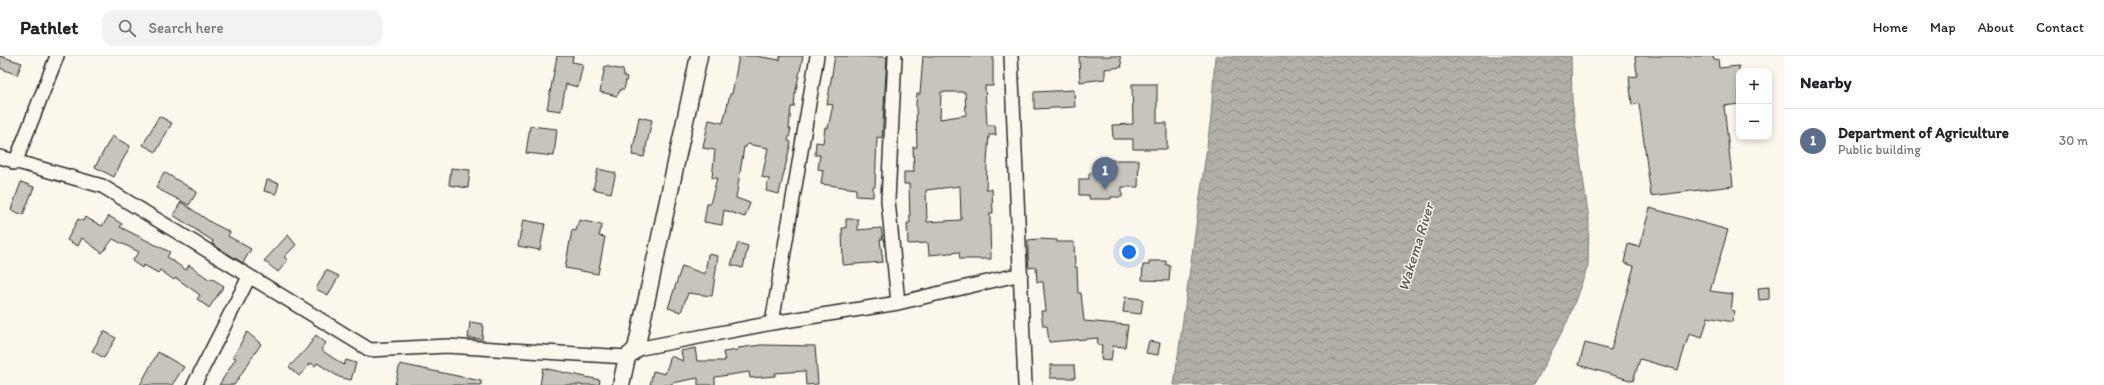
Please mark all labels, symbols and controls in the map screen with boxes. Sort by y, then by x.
search box [102,10,382,46]
text: Pathlet [20,16,78,39]
icon: search [116,17,138,39]
text: Search here [148,19,224,37]
text: Home [1873,19,1908,36]
text: Map [1930,19,1956,36]
text: About [1978,19,2014,36]
text: Contact [2036,19,2084,36]
map controls [1736,68,1772,140]
button: + [1736,68,1772,104]
text: Nearby [1800,72,1852,92]
button: − [1736,104,1772,140]
text: Department of Agriculture [1838,124,2009,142]
text: 1 [1810,133,1816,148]
text: 30 m [2059,133,2088,148]
text: Public building [1838,142,1921,157]
pin: 1 [1092,157,1118,190]
water label: Wakema River [1394,199,1439,293]
your location [1119,242,1139,262]

